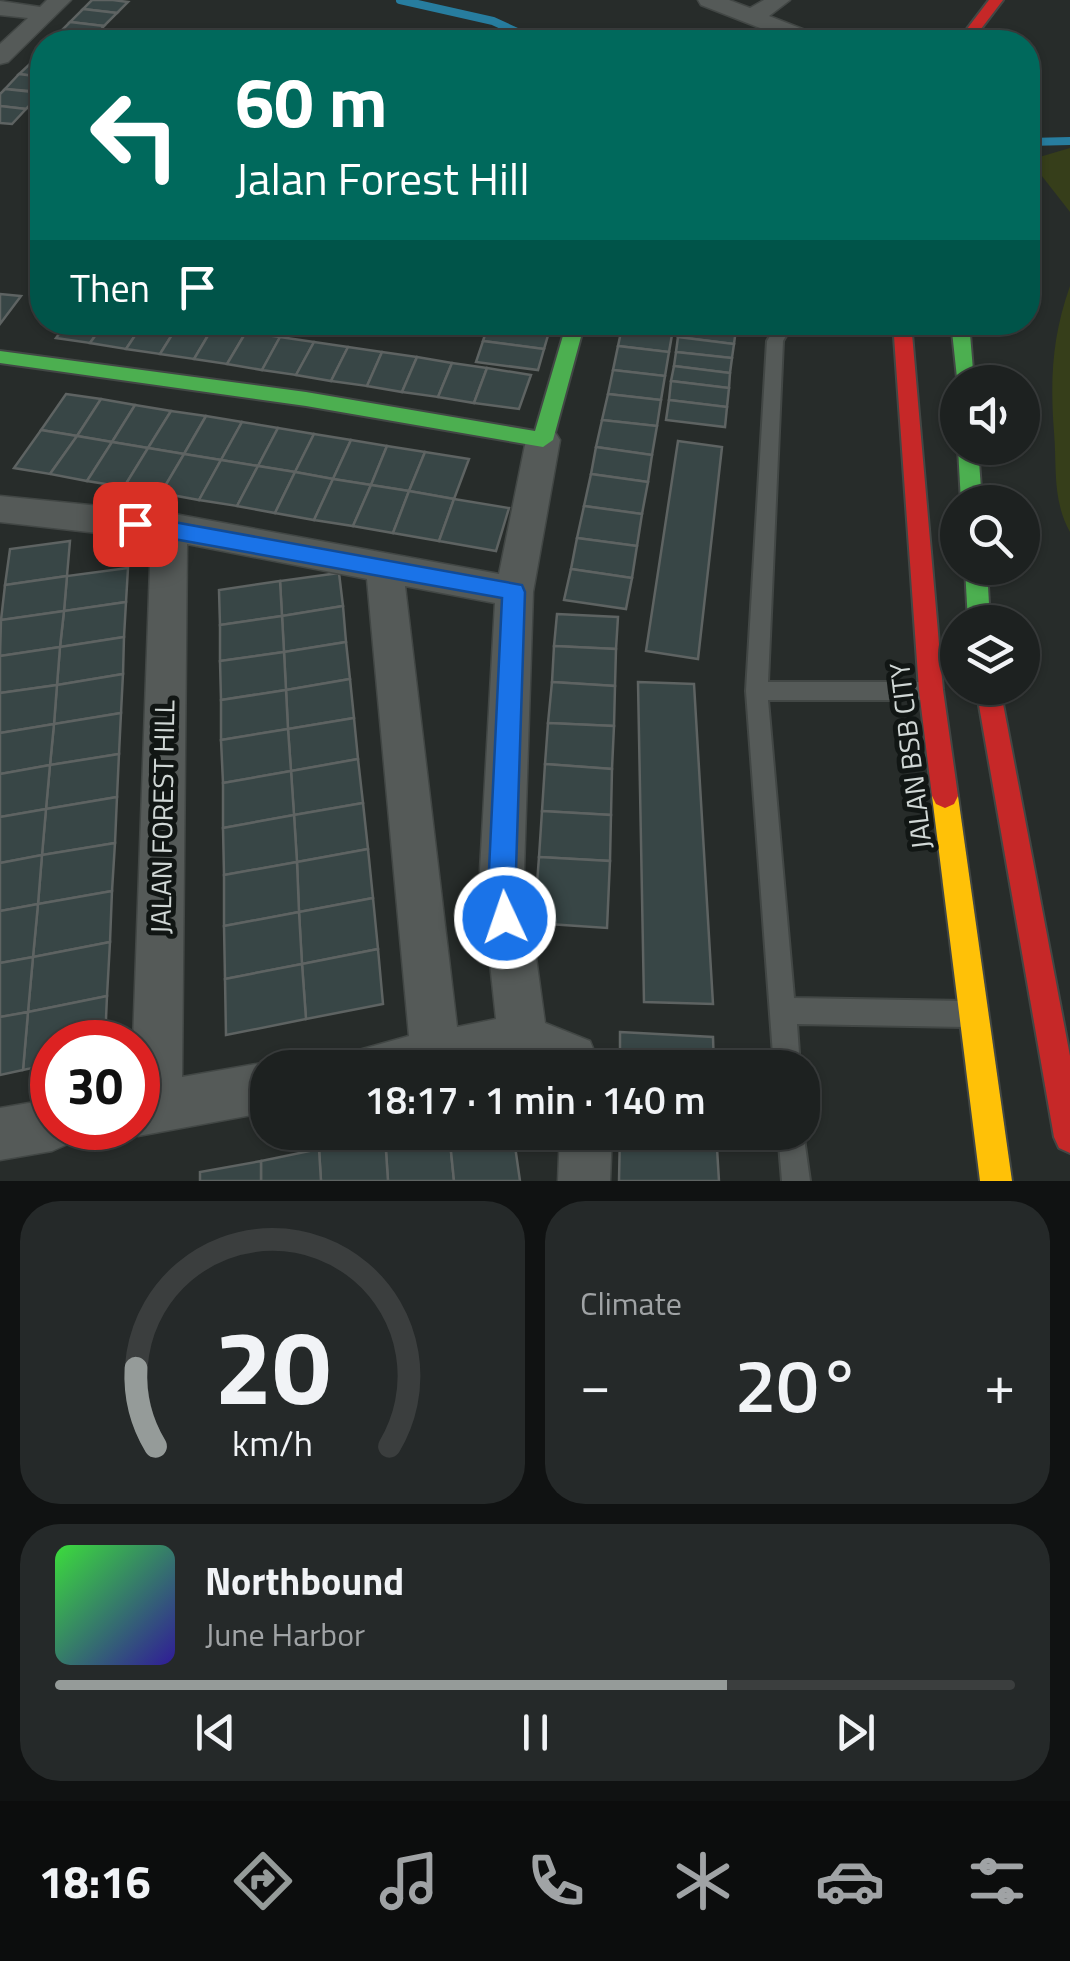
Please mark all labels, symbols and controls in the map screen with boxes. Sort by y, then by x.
text: 60 m [235,48,388,154]
icon: left [70,70,200,200]
text: Jalan Forest Hill [235,144,530,212]
text: Then [70,259,150,317]
icon: arrive [170,260,225,315]
map controls [940,365,1040,705]
button: sound [940,365,1040,465]
pin [93,482,178,567]
button: search [940,485,1040,585]
icon: arrive [108,497,163,552]
button: layers [940,605,1040,705]
street label: JALAN BSB CITY [877,660,943,852]
street label: JALAN FOREST HILL [138,699,186,934]
position arrow [453,866,557,970]
speed limit sign: 30 [30,1020,160,1150]
text: 18:17 · 1 min · 140 m [364,1071,706,1129]
text: Climate [580,1279,682,1327]
text: 20 [214,1286,331,1444]
text: 20° [734,1327,861,1441]
text: − [580,1342,611,1425]
text: + [984,1342,1015,1425]
text: km/h [232,1415,313,1470]
text: Northbound [205,1552,404,1610]
text: June Harbor [205,1610,365,1658]
icon: previous [188,1705,243,1760]
icon: pause [508,1705,563,1760]
icon: next [828,1705,883,1760]
icon: directions [228,1846,298,1916]
icon: music [374,1846,444,1916]
icon: phone [521,1846,591,1916]
icon: climate [668,1846,738,1916]
icon: car [815,1846,885,1916]
icon: filters [962,1846,1032,1916]
text: 18:16 [38,1847,151,1915]

